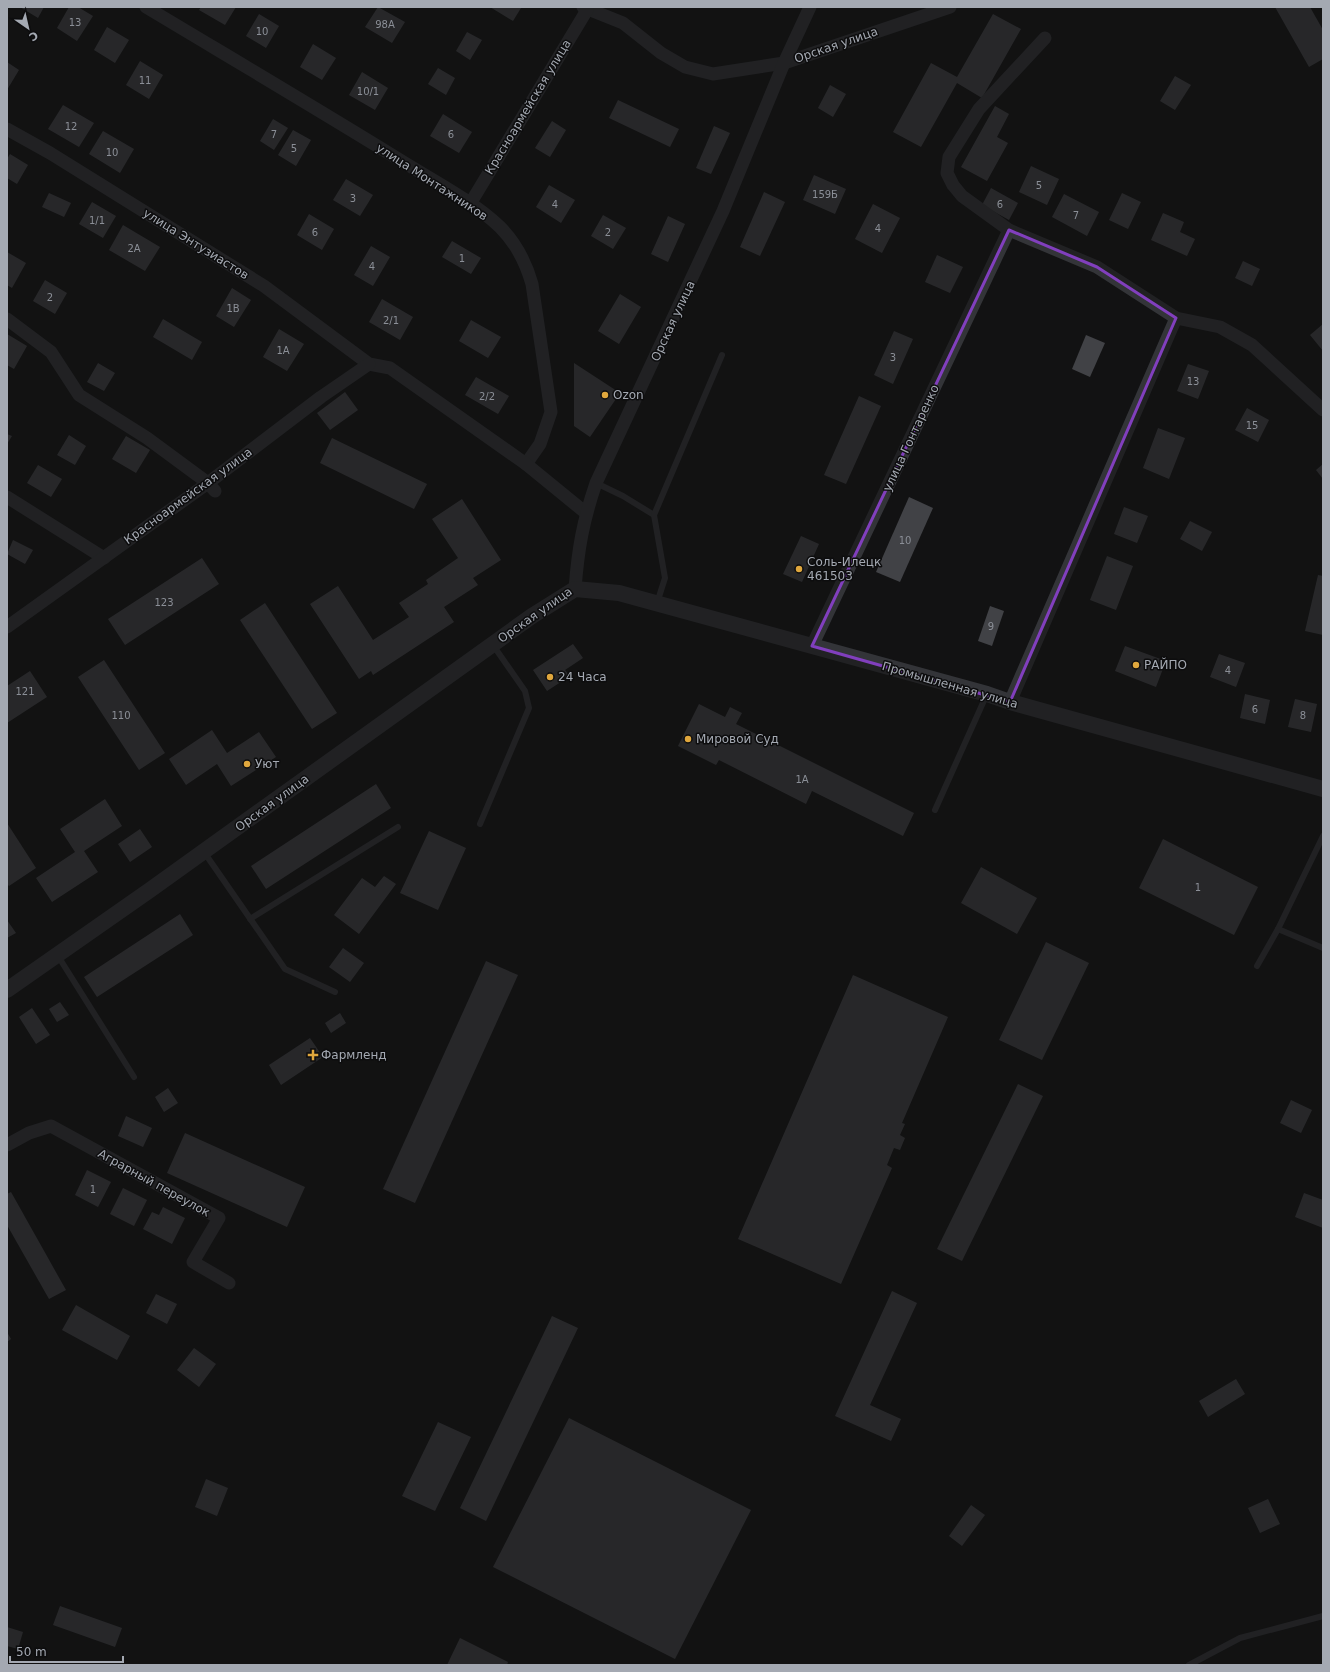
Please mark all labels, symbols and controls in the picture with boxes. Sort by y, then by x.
north arrow [8,8,48,48]
house number: 13 [69,17,81,28]
house number: 98А [375,19,395,30]
street label: Орская улица [792,24,880,66]
house number: 10 [256,26,268,37]
text: С [26,28,40,44]
street label: Красноармейская улица [482,37,574,177]
house number: 11 [139,75,151,86]
house number: 10/1 [357,86,379,97]
house number: 12 [65,121,77,132]
house number: 7 [271,129,277,140]
house number: 6 [448,129,454,140]
street label: улица Монтажников [374,141,490,223]
house number: 5 [291,143,297,154]
house number: 10 [106,147,118,158]
house number: 5 [1036,180,1042,191]
house number: 159Б [812,189,838,200]
house number: 3 [350,193,356,204]
house number: 4 [552,199,558,210]
house number: 6 [997,199,1003,210]
street label: улица Энтузиастов [141,206,251,282]
house number: 7 [1073,210,1079,221]
house number: 1/1 [89,215,105,226]
house number: 4 [875,223,881,234]
house number: 6 [312,227,318,238]
house number: 2 [605,227,611,238]
house number: 2А [127,243,141,254]
house number: 1 [459,253,465,264]
house number: 4 [369,261,375,272]
street label: Орская улица [648,278,698,364]
house number: 2 [47,292,53,303]
house number: 1В [226,303,240,314]
house number: 2/1 [383,315,399,326]
house number: 1А [276,345,290,356]
house number: 3 [890,352,896,363]
house number: 13 [1187,376,1199,387]
street label: улица Гонтаренко [880,382,942,494]
place label: Ozon [613,388,644,402]
marker: Ozon [600,390,610,400]
house number: 2/2 [479,391,495,402]
house number: 15 [1246,420,1258,431]
street label: Красноармейская улица [121,445,255,547]
house number: 10 [899,535,911,546]
place label: Соль-Илецк 461503 [807,555,881,583]
marker: Соль-Илецк 461503 [794,564,804,574]
street label: Орская улица [495,584,575,646]
house number: 123 [154,597,174,608]
house number: 9 [988,621,994,632]
place label: РАЙПО [1144,657,1187,672]
street label: Промышленная улица [880,659,1020,711]
marker: РАЙПО [1131,660,1141,670]
house number: 4 [1225,665,1231,676]
place label: 24 Часа [558,670,607,684]
marker: 24 Часа [545,672,555,682]
house number: 121 [15,686,35,697]
house number: 6 [1252,704,1258,715]
house number: 110 [111,710,131,721]
house number: 8 [1300,710,1306,721]
place label: Мировой Суд [696,732,779,746]
marker: Мировой Суд [683,734,693,744]
place label: Уют [255,757,279,771]
marker: Уют [242,759,252,769]
street label: Орская улица [233,772,311,834]
house number: 1А [795,774,809,785]
house number: 1 [1195,882,1201,893]
place label: Фармленд [321,1048,387,1062]
marker: Фармленд [308,1050,318,1060]
street label: Аграрный переулок [96,1146,212,1220]
house number: 1 [90,1184,96,1195]
scale bar [10,1638,123,1664]
text: 50 m [16,1645,47,1659]

